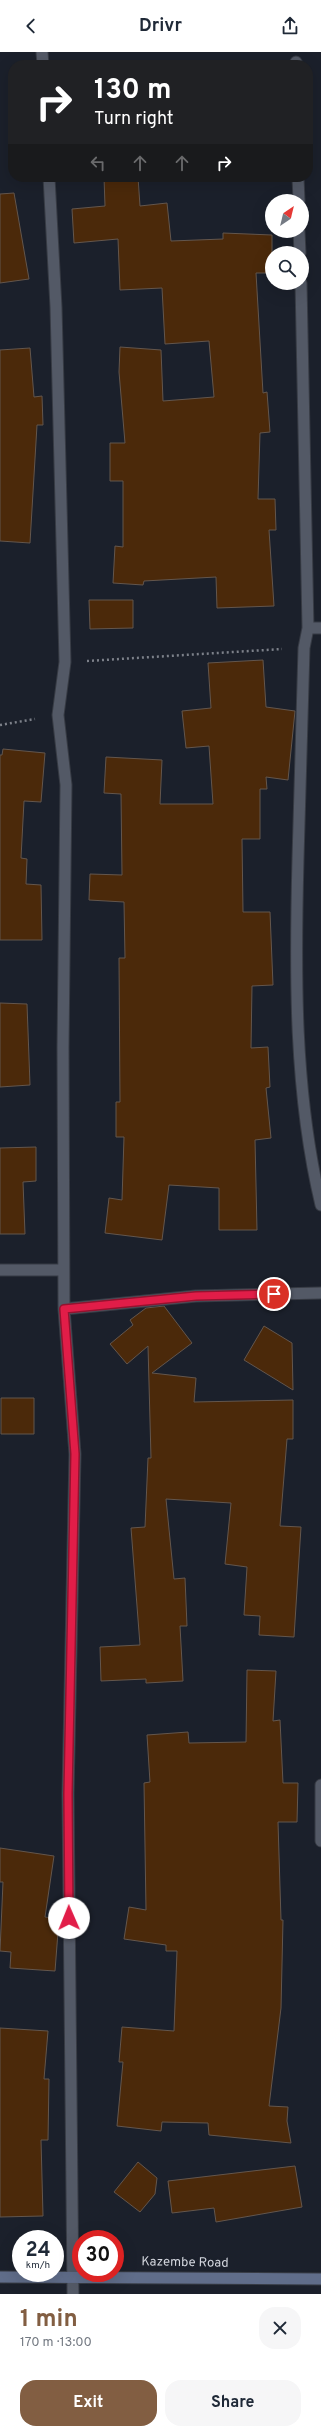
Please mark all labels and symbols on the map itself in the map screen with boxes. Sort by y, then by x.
north arrow [265,194,309,238]
pin [257,1277,291,1311]
position arrow [48,1897,90,1939]
speed limit sign: 30 [72,2230,124,2282]
street label: Kazembe Road [141,2254,229,2272]

